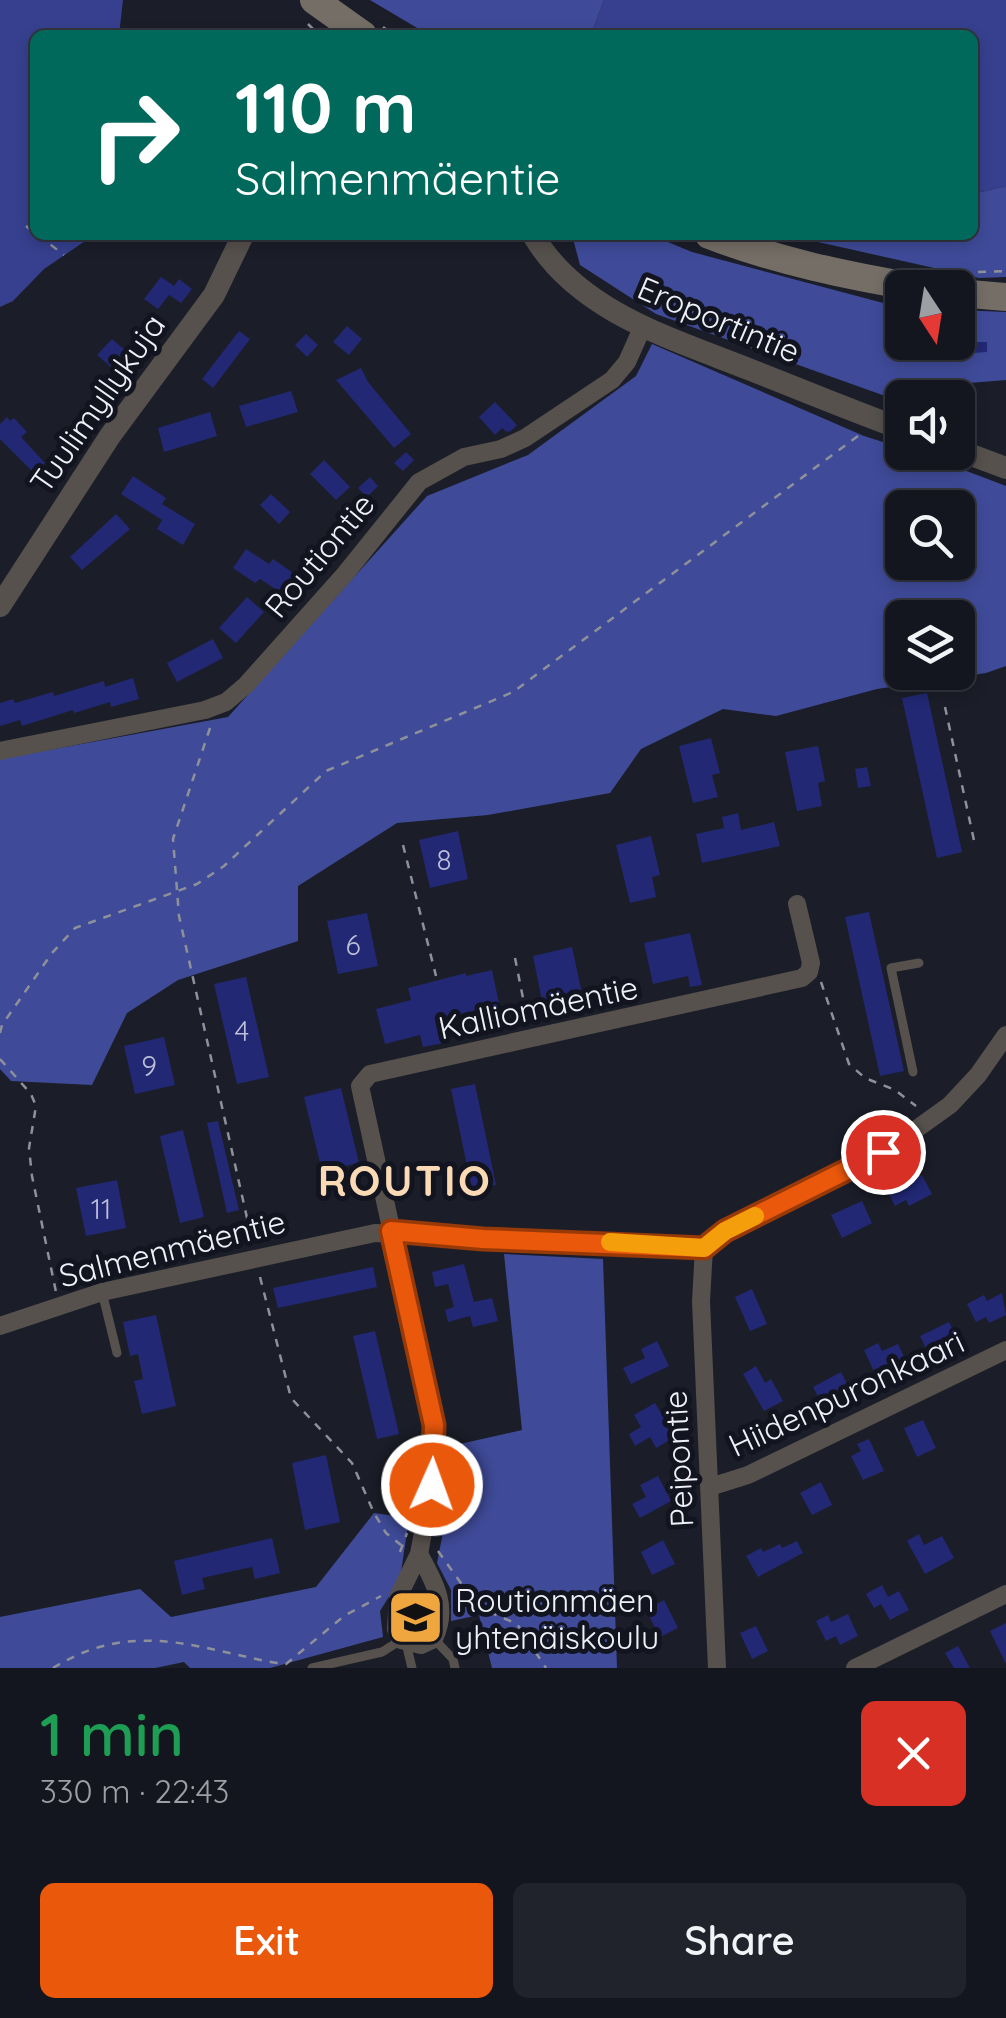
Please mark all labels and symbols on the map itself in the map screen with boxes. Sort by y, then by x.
street label: Eroportintie [632,267,806,371]
north arrow [885,270,975,360]
street label: Tuulimyllykuja [21,306,173,500]
street label: Routiontie [255,485,383,625]
house number: 8 [436,842,452,877]
house number: 6 [345,927,361,962]
street label: Kalliomäentie [435,966,641,1048]
house number: 4 [235,1013,249,1048]
house number: 9 [141,1048,157,1083]
pin [841,1110,926,1195]
district label: ROUTIO [318,1154,492,1207]
house number: 11 [91,1191,111,1226]
street label: Salmenmäentie [55,1201,289,1295]
street label: Hiidenpuronkaari [722,1321,970,1465]
street label: Peipontie [654,1390,702,1528]
position arrow [380,1433,484,1537]
place label: Routionmäen yhtenäiskoulu [455,1580,659,1657]
school or university icon: Routionmäen yhtenäiskoulu [386,1588,446,1648]

